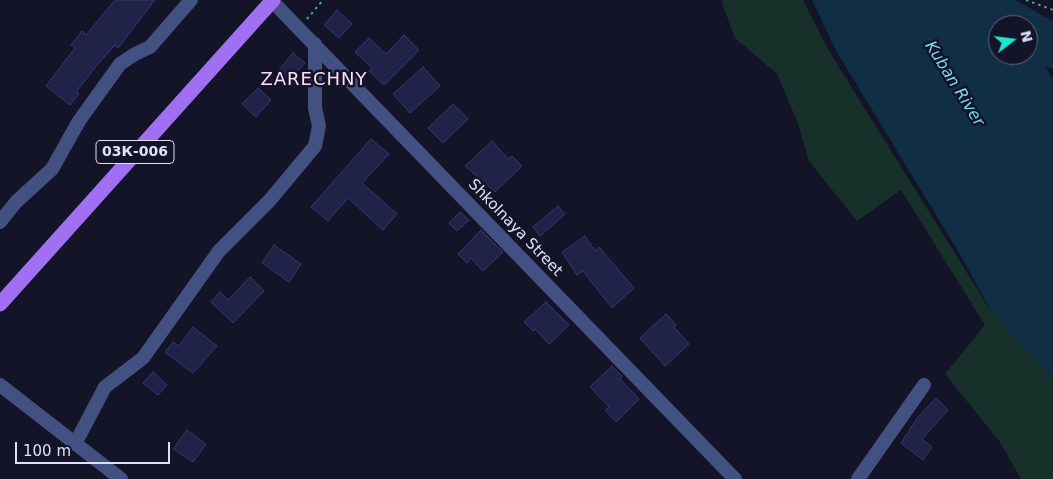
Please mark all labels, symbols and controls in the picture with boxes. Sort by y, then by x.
north arrow [988,15,1038,65]
text: N [1017,29,1036,44]
water label: Kuban River [920,38,988,130]
district label: ZARECHNY [259,69,369,91]
road number: 03К-006 [96,140,174,163]
street label: Shkolnaya Street [464,176,566,280]
scale bar [18,432,172,464]
text: 100 m [23,442,71,460]

